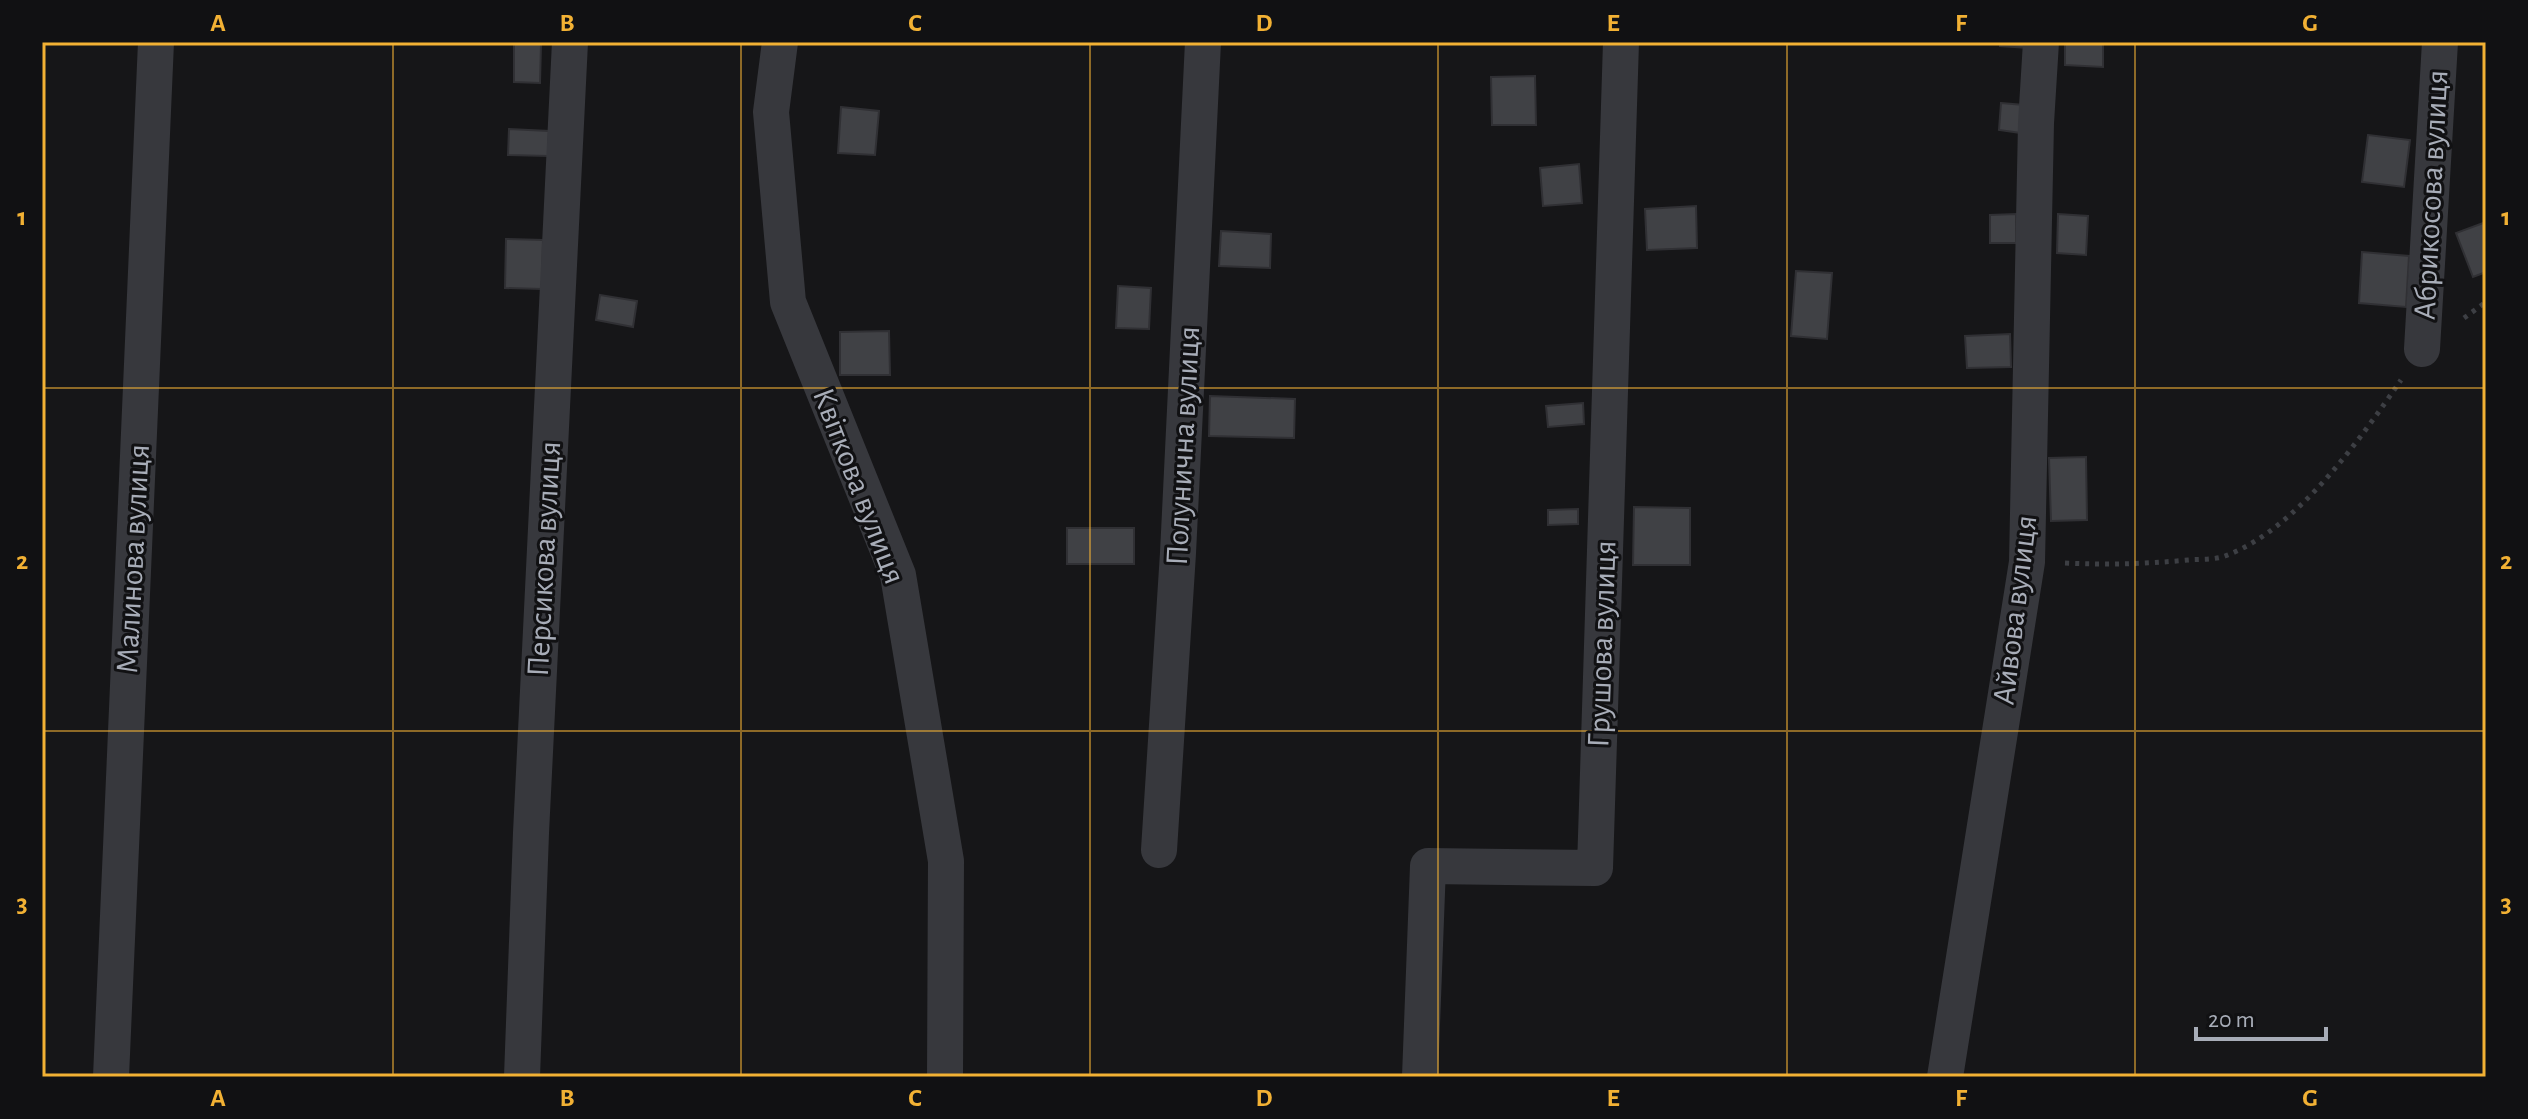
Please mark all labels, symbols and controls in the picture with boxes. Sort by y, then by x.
text: A [210,10,226,36]
text: B [559,10,575,36]
text: C [908,10,922,36]
text: D [1255,10,1273,36]
text: E [1606,10,1620,36]
text: F [1955,10,1968,36]
text: G [2302,10,2318,36]
street label: Абрикосова вулиця [2408,69,2454,321]
text: 1 [17,204,27,230]
text: 1 [2501,204,2511,230]
street label: Полунична вулиця [1161,325,1205,567]
street label: Квіткова вулиця [807,384,911,588]
street label: Персикова вулиця [522,440,566,678]
street label: Малинова вулиця [111,443,155,675]
street label: Айвова вулиця [1987,513,2043,707]
street label: Грушова вулиця [1582,540,1622,748]
text: 2 [16,548,28,574]
text: 2 [2500,548,2512,574]
text: 3 [16,891,28,917]
text: 3 [2500,891,2512,917]
scale bar [2196,991,2326,1041]
text: 20 m [2208,1008,2255,1032]
text: A [210,1085,226,1111]
text: B [559,1085,575,1111]
text: C [908,1085,922,1111]
text: D [1255,1085,1273,1111]
text: E [1606,1085,1620,1111]
text: F [1955,1085,1968,1111]
text: G [2302,1085,2318,1111]

